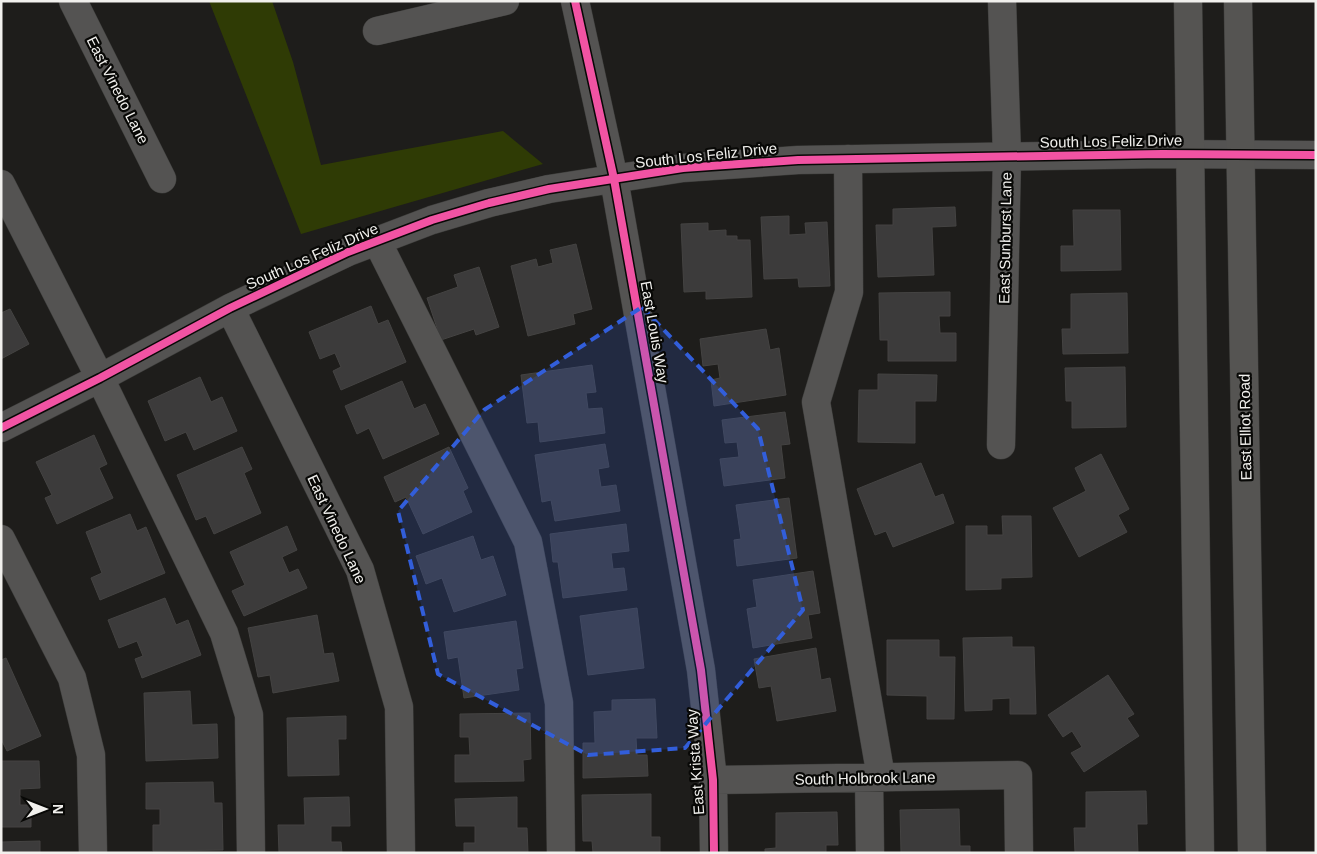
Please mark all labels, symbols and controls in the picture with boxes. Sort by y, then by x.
street label: East Vinedo Lane [84,34,152,146]
street label: South Los Feliz Drive [1040,131,1182,151]
street label: South Los Feliz Drive [634,139,778,171]
street label: East Sunburst Lane [995,172,1015,304]
street label: South Los Feliz Drive [243,219,381,293]
street label: East Louis Way [638,279,672,385]
street label: East Elliot Road [1236,373,1254,481]
street label: East Vinedo Lane [304,472,370,586]
street label: East Krista Way [683,708,707,816]
street label: South Holbrook Lane [794,768,936,788]
north arrow [20,784,70,834]
text: N [50,804,66,814]

